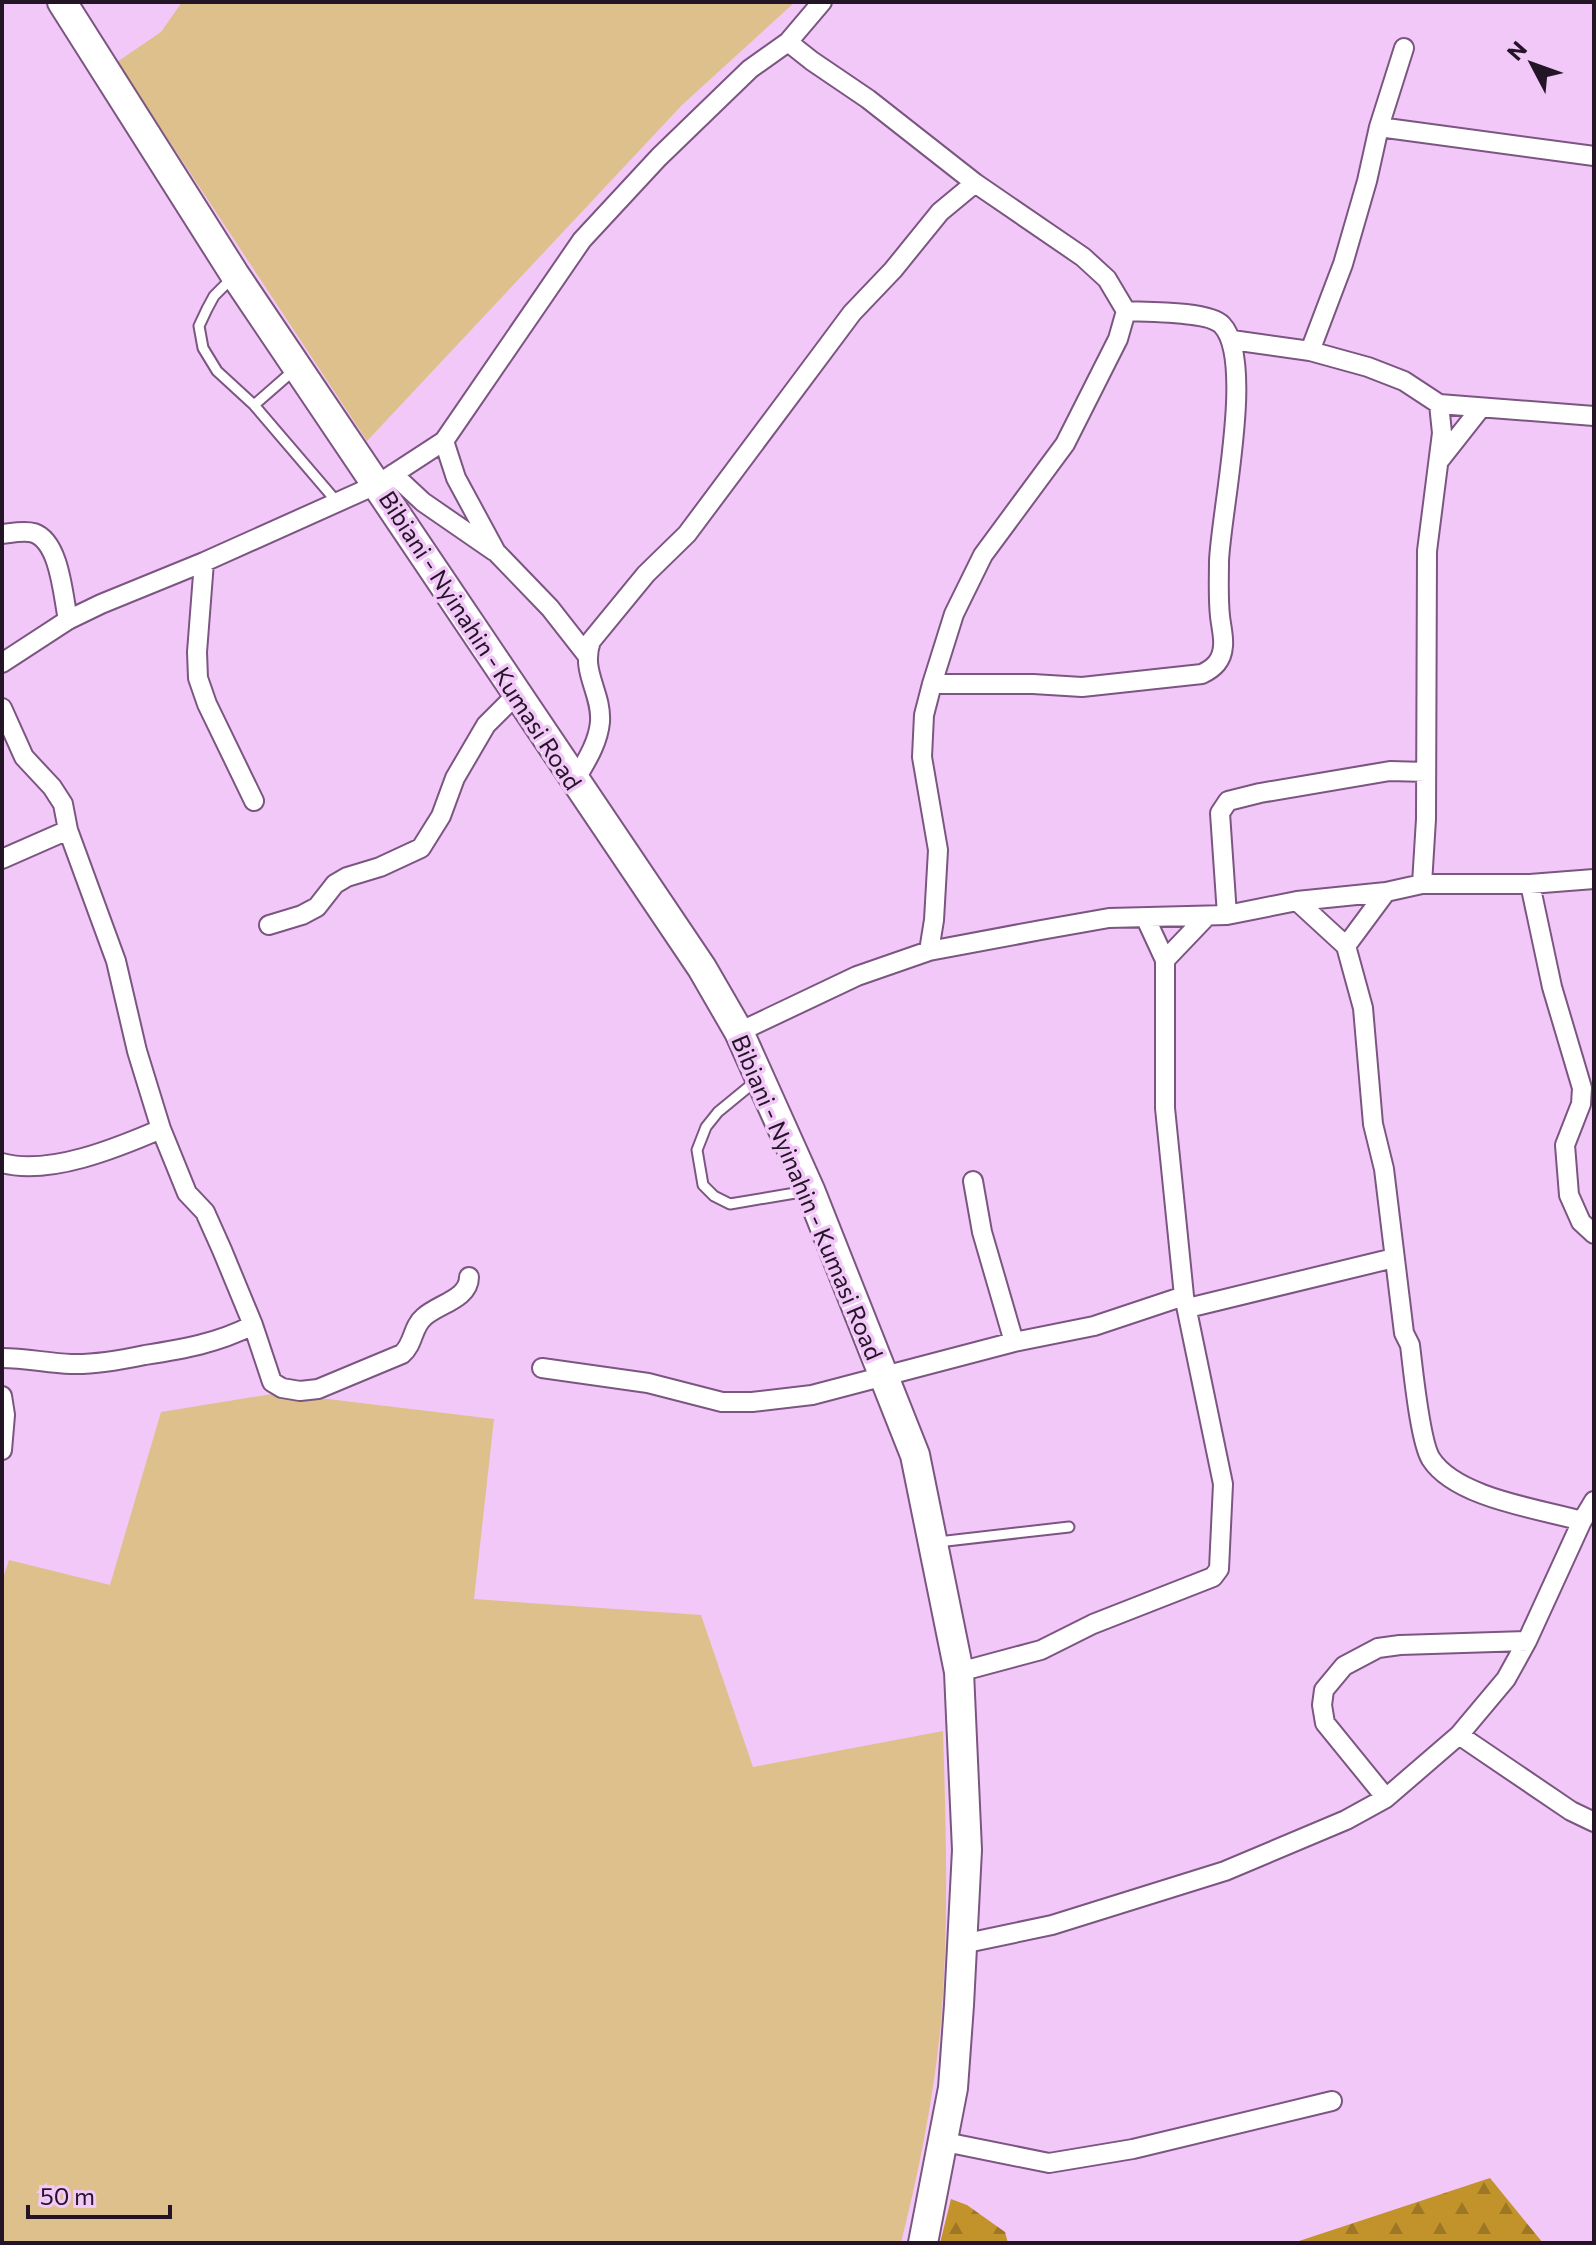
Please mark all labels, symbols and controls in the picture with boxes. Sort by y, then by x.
north arrow [1492,24,1572,104]
text: N [1501,35,1532,66]
street label: Bibiani - Nyinahin - Kumasi Road [373,485,589,795]
street label: Bibiani - Nyinahin - Kumasi Road [726,1030,890,1364]
scale bar [28,2169,170,2219]
text: 50 m [40,2181,95,2210]

